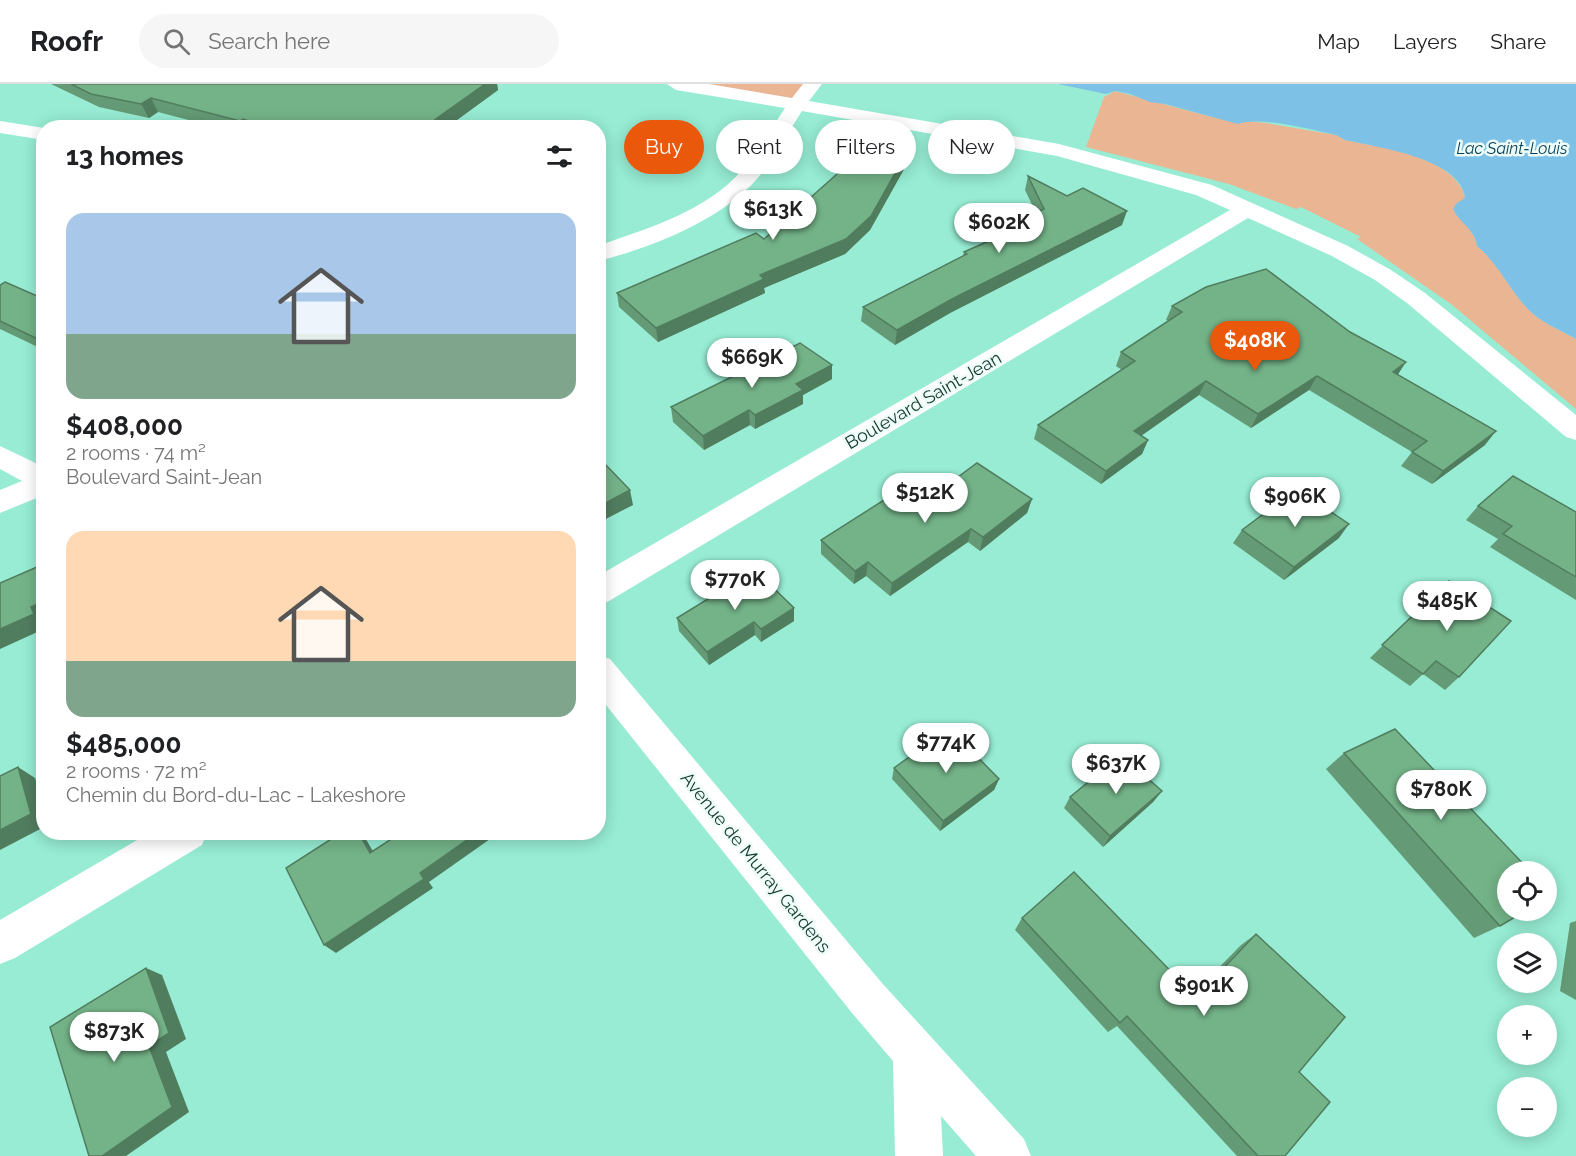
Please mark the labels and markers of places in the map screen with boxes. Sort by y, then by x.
pin: $613K [731,190,815,241]
pin: $602K [957,203,1041,254]
pin: $408K [1213,321,1297,372]
pin: $669K [710,338,794,389]
pin: $512K [883,473,967,524]
pin: $906K [1253,477,1337,528]
pin: $770K [693,560,777,611]
pin: $485K [1405,581,1489,632]
pin: $774K [904,723,988,774]
pin: $637K [1074,744,1158,795]
pin: $780K [1399,770,1483,821]
pin: $901K [1162,966,1246,1017]
pin: $873K [72,1012,156,1063]

